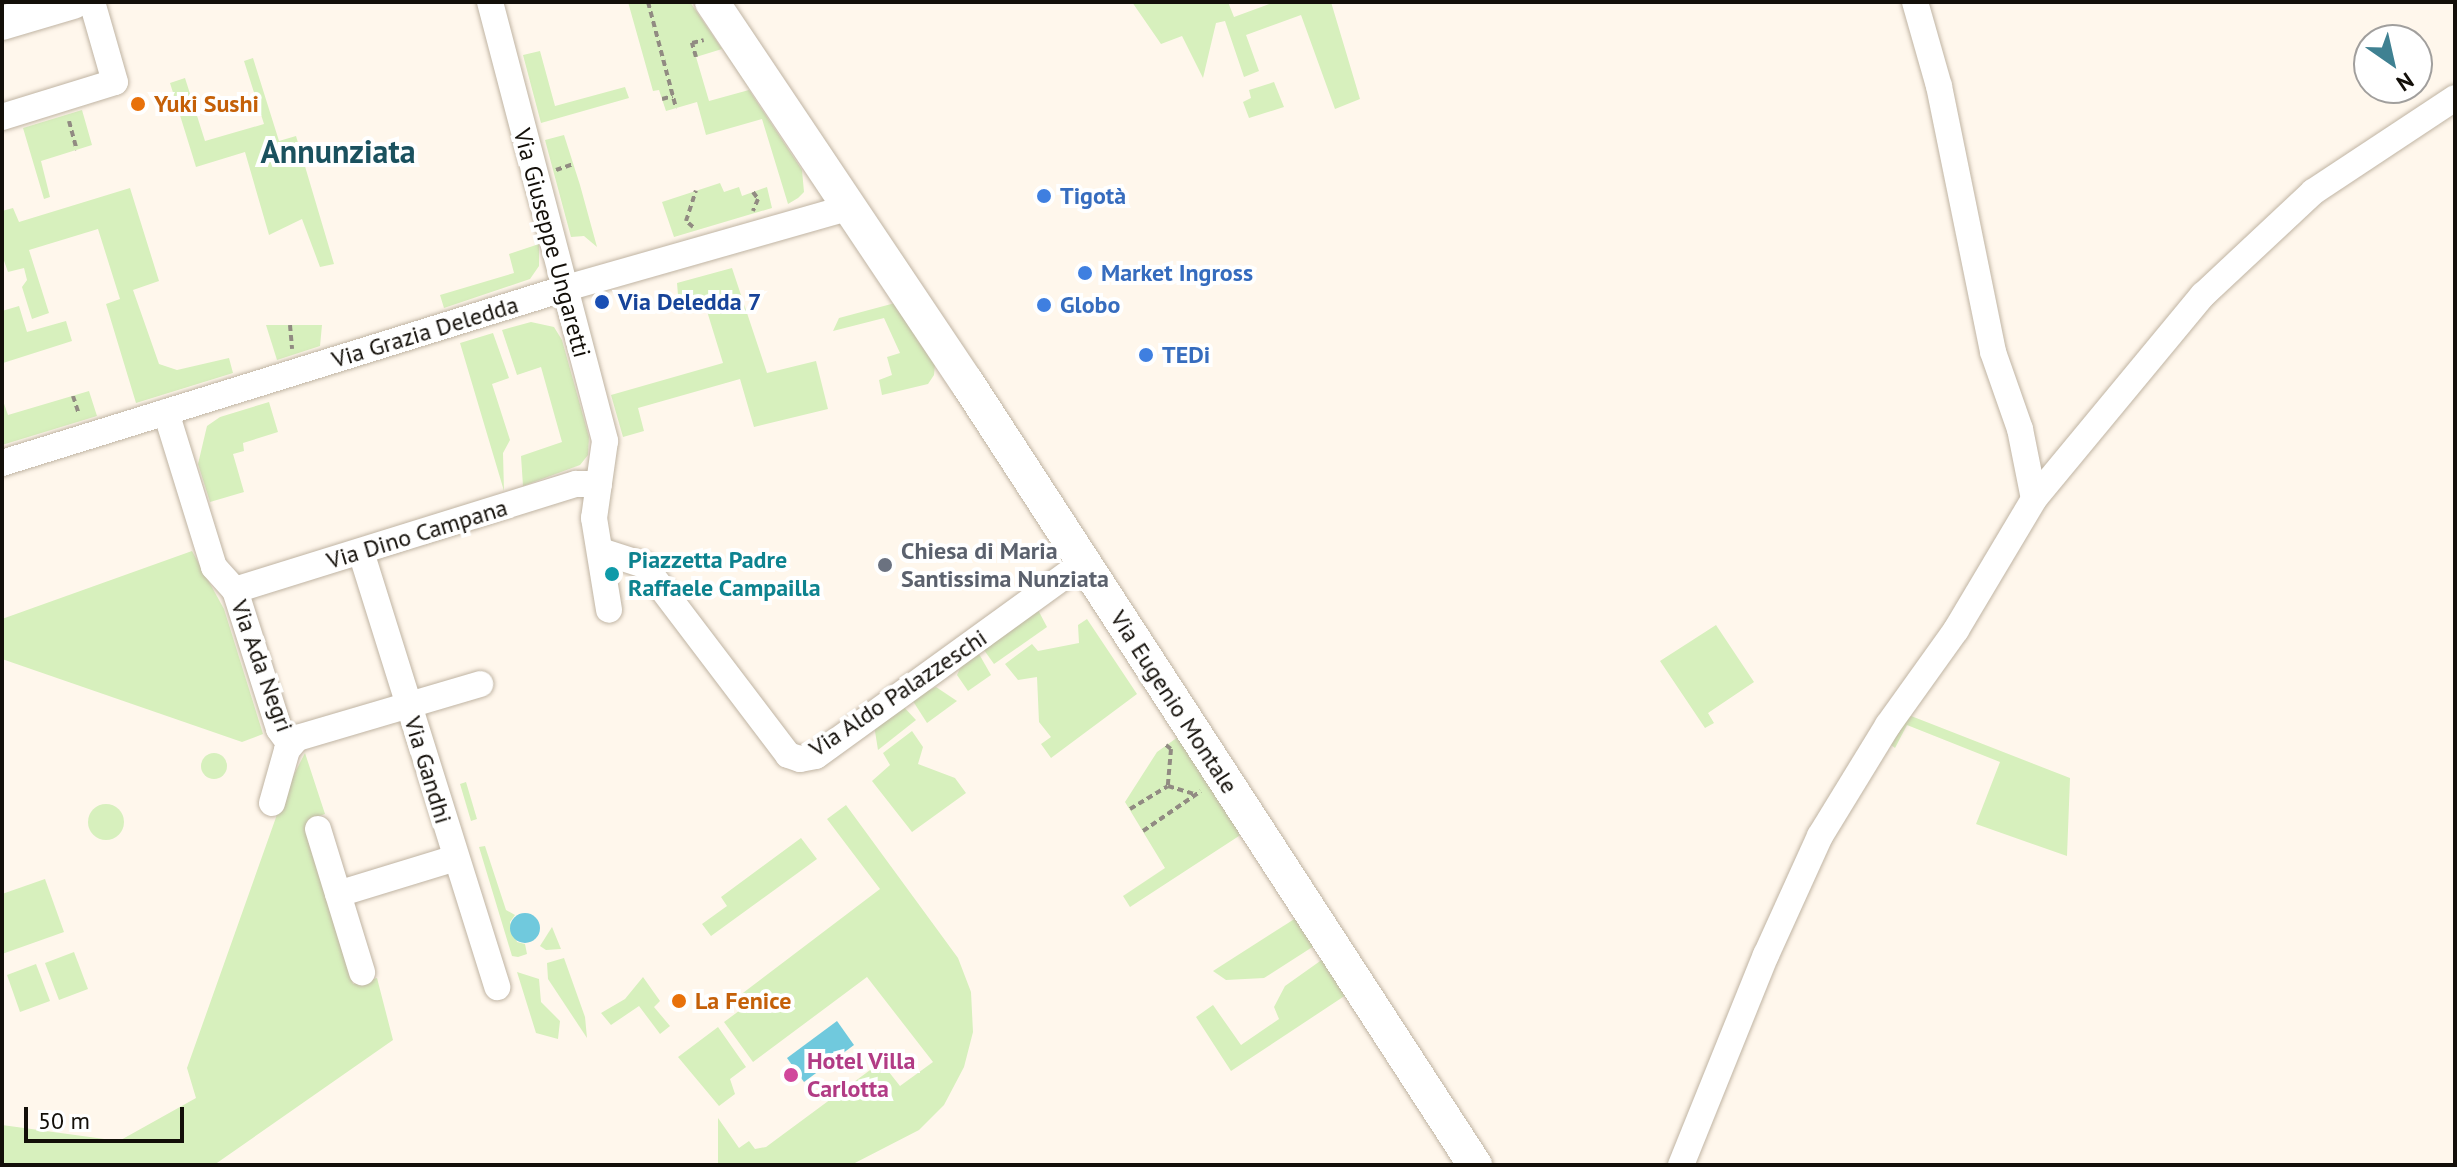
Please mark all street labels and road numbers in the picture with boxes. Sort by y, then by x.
street label: Via Giuseppe Ungaretti [508,125,596,361]
street label: Via Grazia Deledda [328,290,522,374]
street label: Via Dino Campana [323,493,511,575]
street label: Via Ada Negri [225,596,299,736]
street label: Via Eugenio Montale [1104,605,1244,799]
street label: Via Aldo Palazzeschi [803,623,993,763]
street label: Via Gandhi [398,713,458,827]

